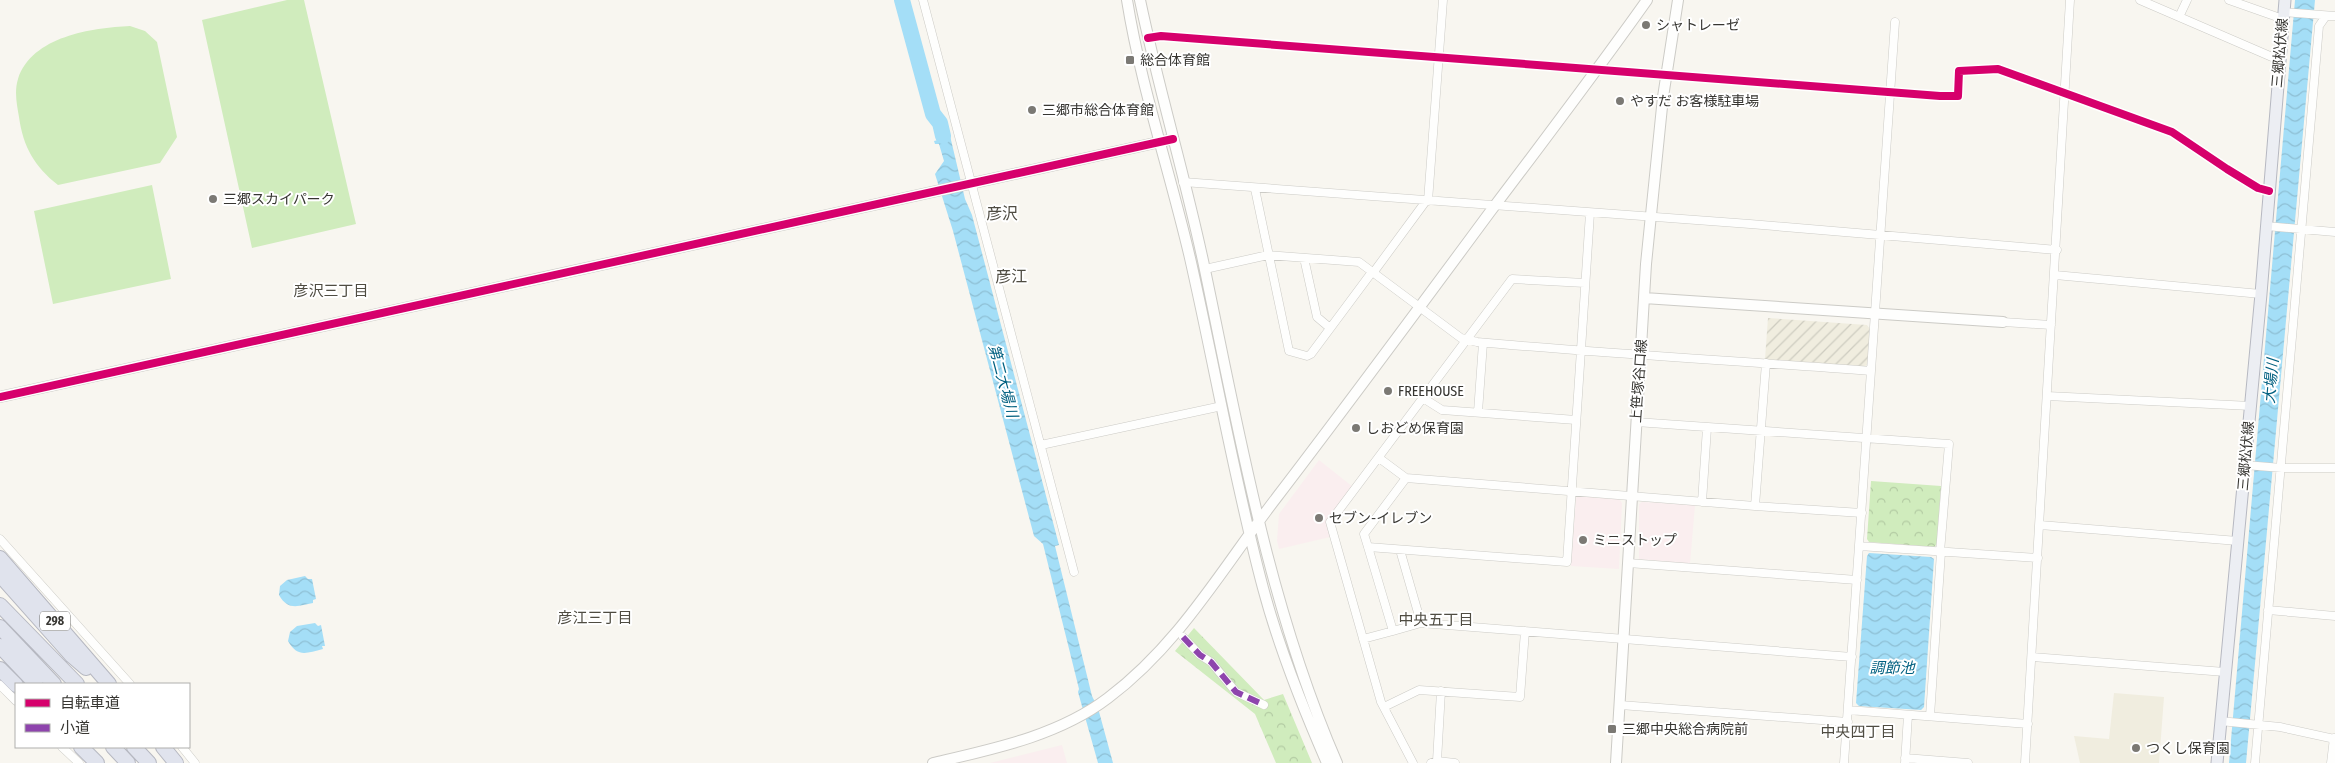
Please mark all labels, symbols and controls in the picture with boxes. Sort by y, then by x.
place label: シャトレーゼ [1656,17,1740,34]
street label: 三郷松伏線 [2268,17,2292,89]
marker: シャトレーゼ [1640,19,1652,31]
place label: 総合体育館 [1140,52,1210,69]
marker: 総合体育館 [1124,54,1136,66]
place label: やすだ お客様駐車場 [1630,93,1759,110]
marker: やすだ お客様駐車場 [1614,95,1626,107]
place label: 三郷市総合体育館 [1042,102,1154,119]
marker: 三郷市総合体育館 [1026,104,1038,116]
place label: 三郷スカイパーク [223,191,335,208]
marker: 三郷スカイパーク [207,193,219,205]
district label: 彦沢 [986,204,1018,223]
district label: 彦江 [995,267,1027,286]
district label: 彦沢三丁目 [293,282,369,300]
street label: 上笹塚谷口線 [1628,339,1650,423]
water label: 第二大場川 [985,342,1022,421]
water label: 大場川 [2260,356,2282,404]
place label: FREEHOUSE [1398,383,1464,400]
marker: FREEHOUSE [1382,385,1394,397]
place label: しおどめ保育園 [1366,420,1464,437]
street label: 三郷松伏線 [2234,420,2258,492]
marker: しおどめ保育園 [1350,422,1362,434]
place label: セブン-イレブン [1329,510,1432,527]
marker: セブン-イレブン [1313,512,1325,524]
place label: ミニストップ [1593,532,1677,549]
marker: ミニストップ [1577,534,1589,546]
district label: 彦江三丁目 [557,609,633,627]
district label: 中央五丁目 [1398,611,1474,629]
road number: 298 [40,612,70,630]
water label: 調節池 [1869,659,1916,677]
legend [15,683,190,748]
text: 自転車道 [60,694,120,712]
text: 小道 [60,719,90,737]
place label: 三郷中央総合病院前 [1622,721,1748,738]
marker: 三郷中央総合病院前 [1606,723,1618,735]
district label: 中央四丁目 [1820,723,1896,741]
place label: つくし保育園 [2146,740,2230,757]
marker: つくし保育園 [2130,742,2142,754]

